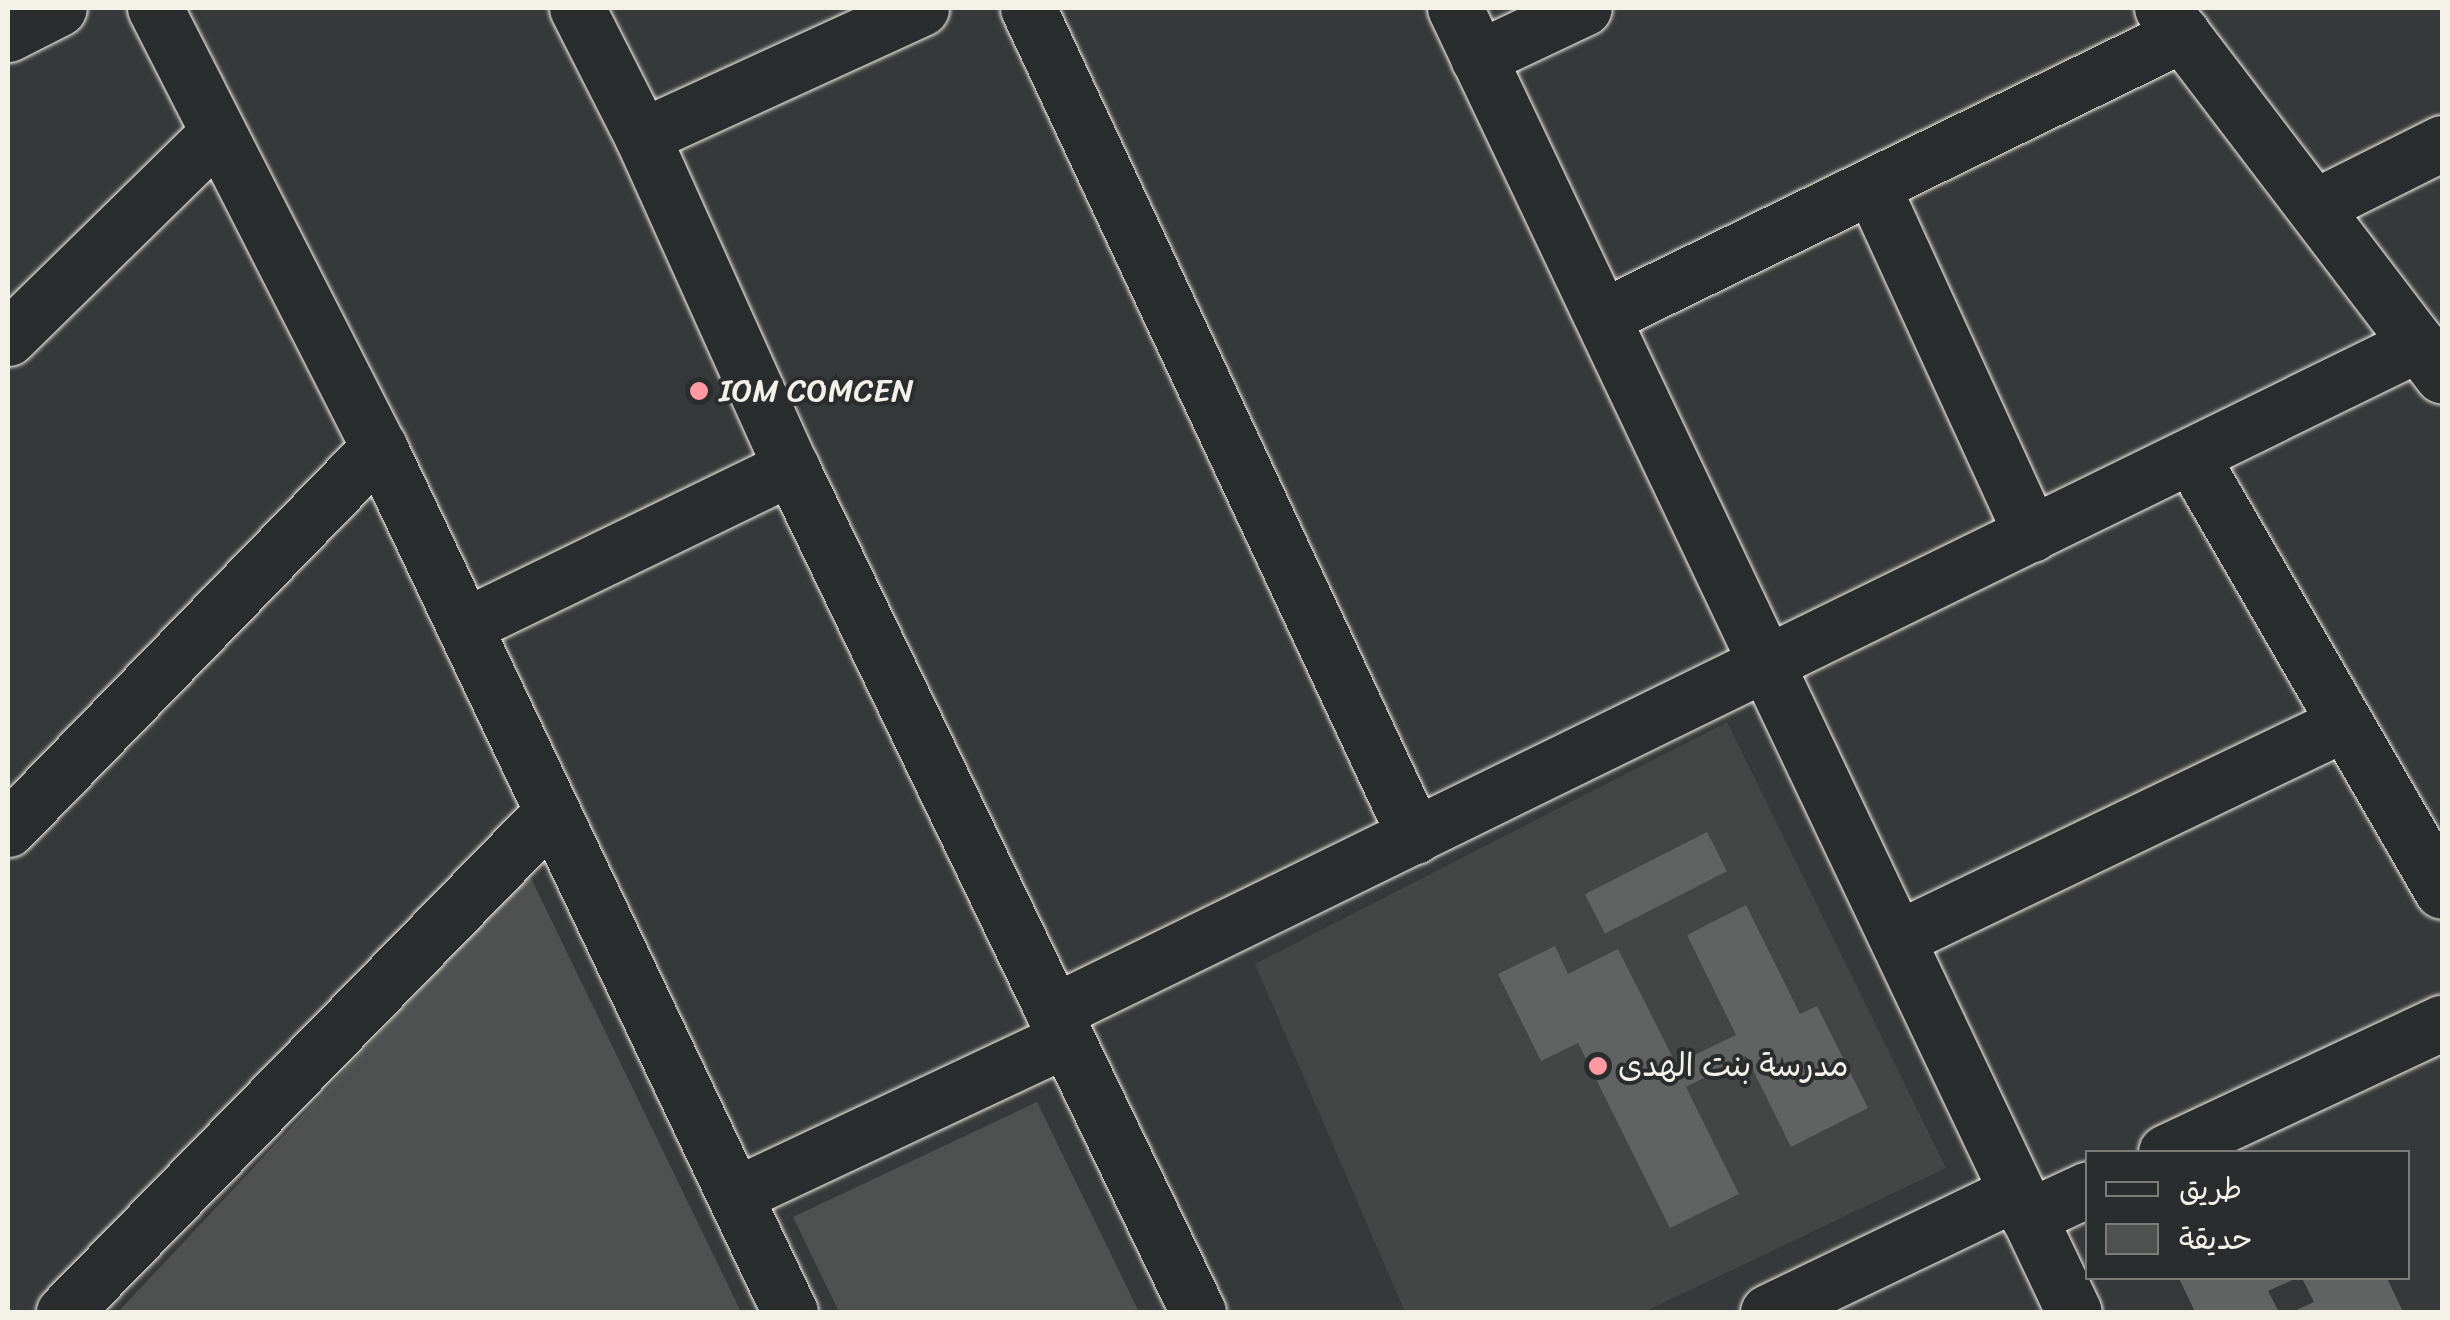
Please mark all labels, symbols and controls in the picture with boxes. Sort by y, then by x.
place label: IOM COMCEN [719,372,914,410]
marker: IOM COMCEN [688,380,710,402]
place label: مدرسة بنت الهدی [1618,1047,1849,1085]
marker: مدرسة بنت الهدی [1587,1055,1609,1077]
legend [2085,1150,2410,1280]
text: طريق [2179,1162,2242,1216]
text: حديقة [2179,1212,2253,1266]

